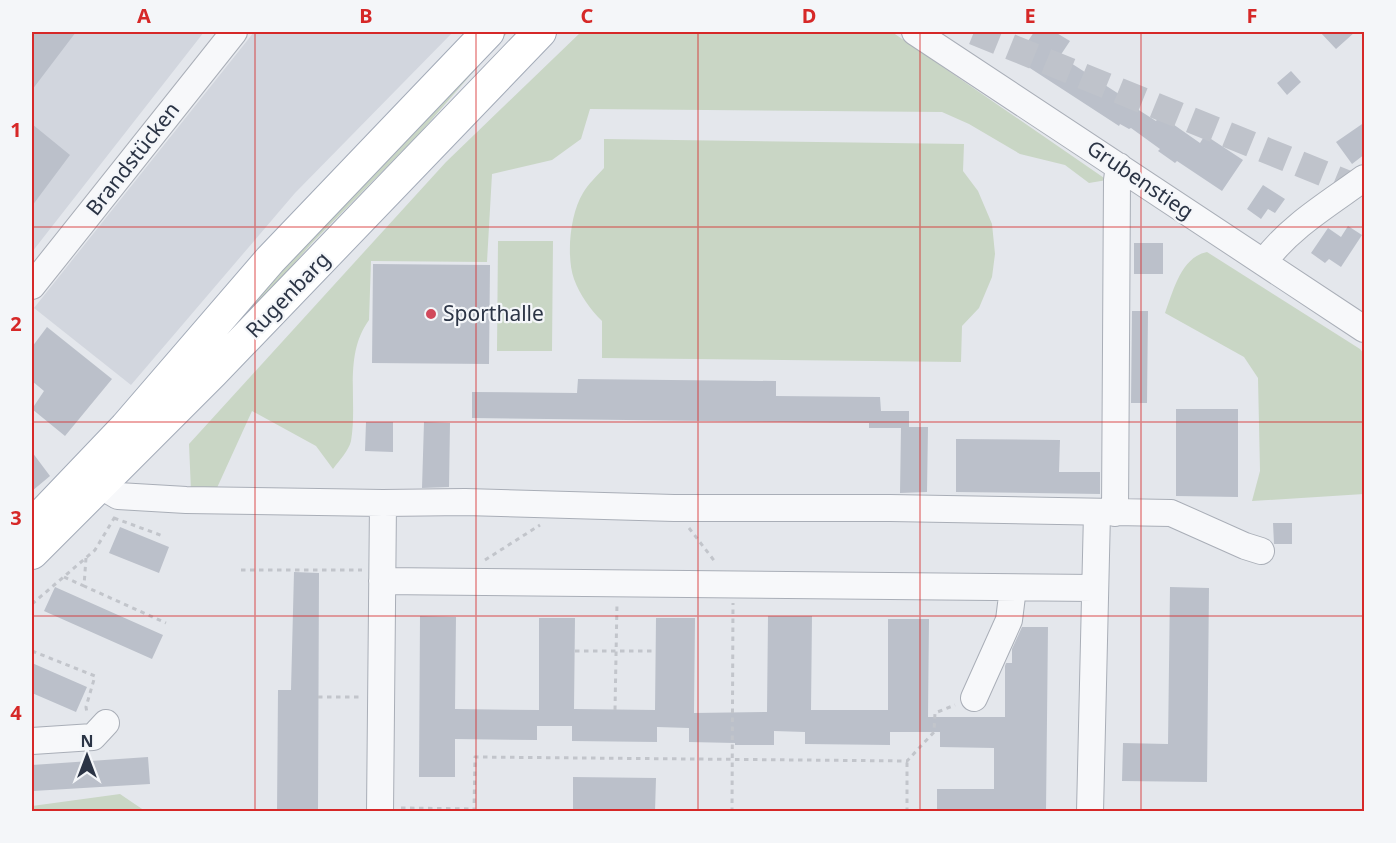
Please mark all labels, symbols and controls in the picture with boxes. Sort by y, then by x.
text: A [137,2,151,29]
text: B [359,2,373,29]
text: C [581,2,594,29]
text: D [802,2,816,29]
text: E [1024,2,1036,29]
text: F [1247,2,1257,29]
street label: Brandstücken [79,96,185,221]
text: 1 [10,116,22,143]
street label: Grubenstieg [1082,133,1199,225]
street label: Rugenbarg [239,245,336,344]
place label: Sporthalle [443,299,544,327]
marker: Sporthalle [424,307,438,321]
text: 2 [10,310,22,337]
text: 3 [10,504,22,531]
text: 4 [10,699,22,726]
north arrow [57,726,117,786]
text: N [80,730,94,752]

